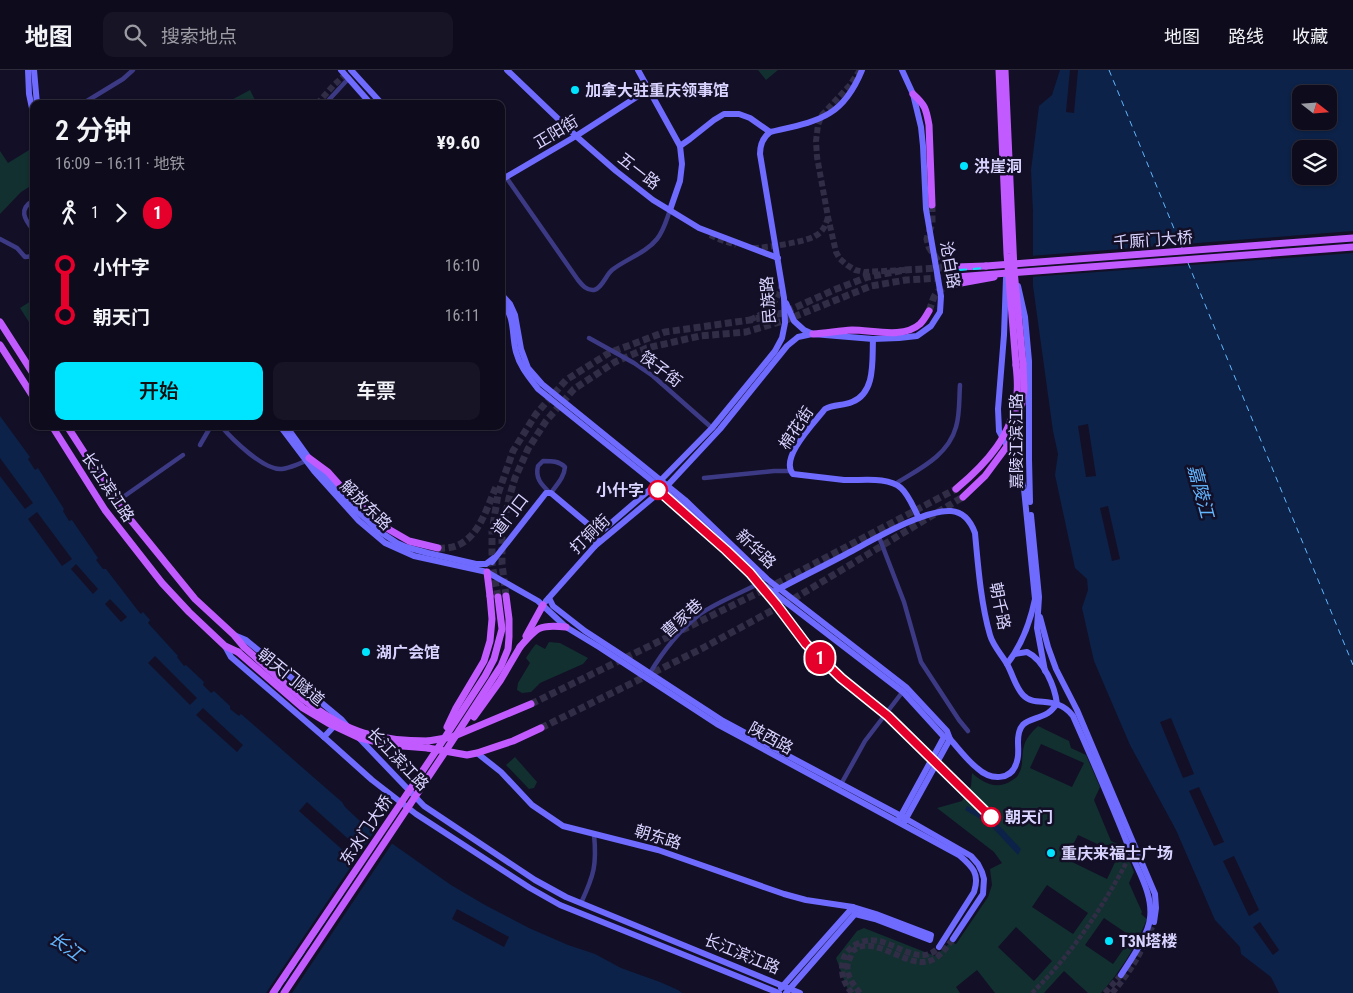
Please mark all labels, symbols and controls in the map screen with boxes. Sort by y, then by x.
search box [103,12,453,57]
icon: search [121,21,149,49]
text: 地图 [25,23,73,51]
text: 搜索地点 [161,25,237,48]
text: 地图 [1164,26,1200,47]
text: 路线 [1228,26,1264,47]
text: 收藏 [1292,26,1328,47]
place label: 加拿大驻重庆领事馆 [585,81,729,100]
marker: 加拿大驻重庆领事馆 [569,84,581,96]
north arrow [1292,85,1338,130]
map controls [1292,85,1337,185]
street label: 正阳街 [531,111,581,153]
text: 2 分钟 [55,114,132,147]
text: ¥9.60 [437,131,480,154]
button: layers [1292,140,1337,185]
street label: 五一路 [614,149,664,193]
text: 16:09 – 16:11 · 地铁 [55,154,185,173]
place label: 洪崖洞 [974,157,1022,176]
marker: 洪崖洞 [958,160,970,172]
icon: walk [55,199,83,227]
icon: forward [107,199,135,227]
text: 1 [153,202,162,223]
text: 1 [91,203,99,222]
street label: 千厮门大桥 [1112,228,1194,252]
street label: 沧白路 [936,240,964,290]
text: 小什字 [93,256,150,279]
text: 16:10 [445,256,480,275]
street label: 民族路 [757,275,779,325]
text: 朝天门 [93,306,150,329]
text: 16:11 [445,306,480,325]
street label: 筷子街 [636,347,686,391]
button: 开始 [55,362,263,420]
button: 车票 [273,362,480,420]
street label: 嘉陵江滨江路 [1007,393,1026,489]
street label: 棉花街 [775,403,817,453]
street label: 长江滨江路 [78,449,138,525]
water label: 嘉陵江 [1184,462,1219,522]
street label: 解放东路 [336,476,396,534]
marker: 小什字 [648,480,668,500]
place label: 小什字 [596,481,644,500]
street label: 道门口 [488,490,532,540]
street label: 打铜街 [566,510,614,558]
street label: 新华路 [732,525,780,573]
street label: 朝千路 [986,581,1014,631]
street label: 曹家巷 [658,595,706,641]
line badge: 1 [804,642,836,674]
place label: 湖广会馆 [376,643,440,662]
street label: 朝天门隧道 [254,644,328,710]
marker: 湖广会馆 [360,646,372,658]
text: 1 [815,647,825,668]
street label: 陕西路 [745,718,797,758]
street label: 长江滨江路 [363,724,433,794]
street label: 东水门大桥 [336,792,396,868]
marker: 朝天门 [981,807,1001,827]
place label: 朝天门 [1005,808,1053,827]
street label: 朝东路 [632,821,684,853]
place label: 重庆来福士广场 [1061,844,1173,863]
marker: 重庆来福士广场 [1045,847,1057,859]
water label: 长江 [45,927,88,966]
street label: 长江滨江路 [701,930,783,978]
place label: T3N塔楼 [1119,932,1178,951]
marker: T3N塔楼 [1103,935,1115,947]

